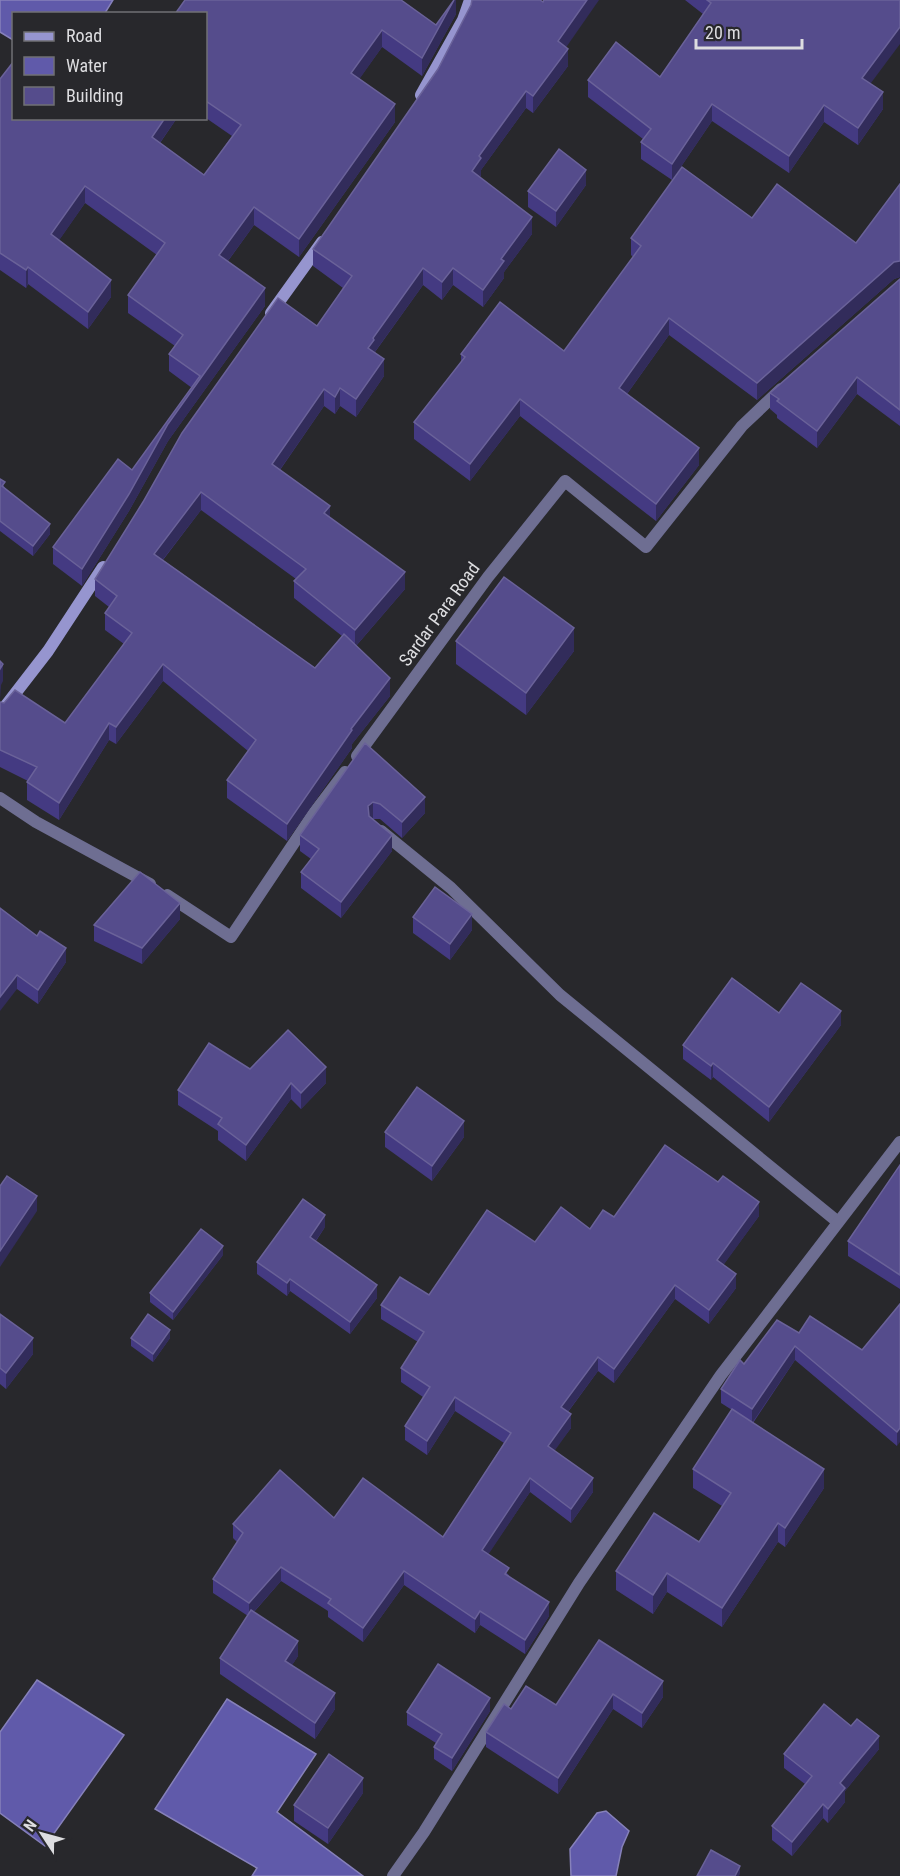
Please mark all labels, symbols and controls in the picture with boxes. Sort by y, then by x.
legend [12,12,207,120]
scale bar [696,12,802,50]
text: 20 m [705,22,740,43]
text: Road [66,25,102,46]
text: Water [66,55,108,76]
text: Building [66,85,123,106]
street label: Sardar Para Road [394,558,484,670]
north arrow [12,1804,72,1864]
text: N [20,1816,41,1835]

